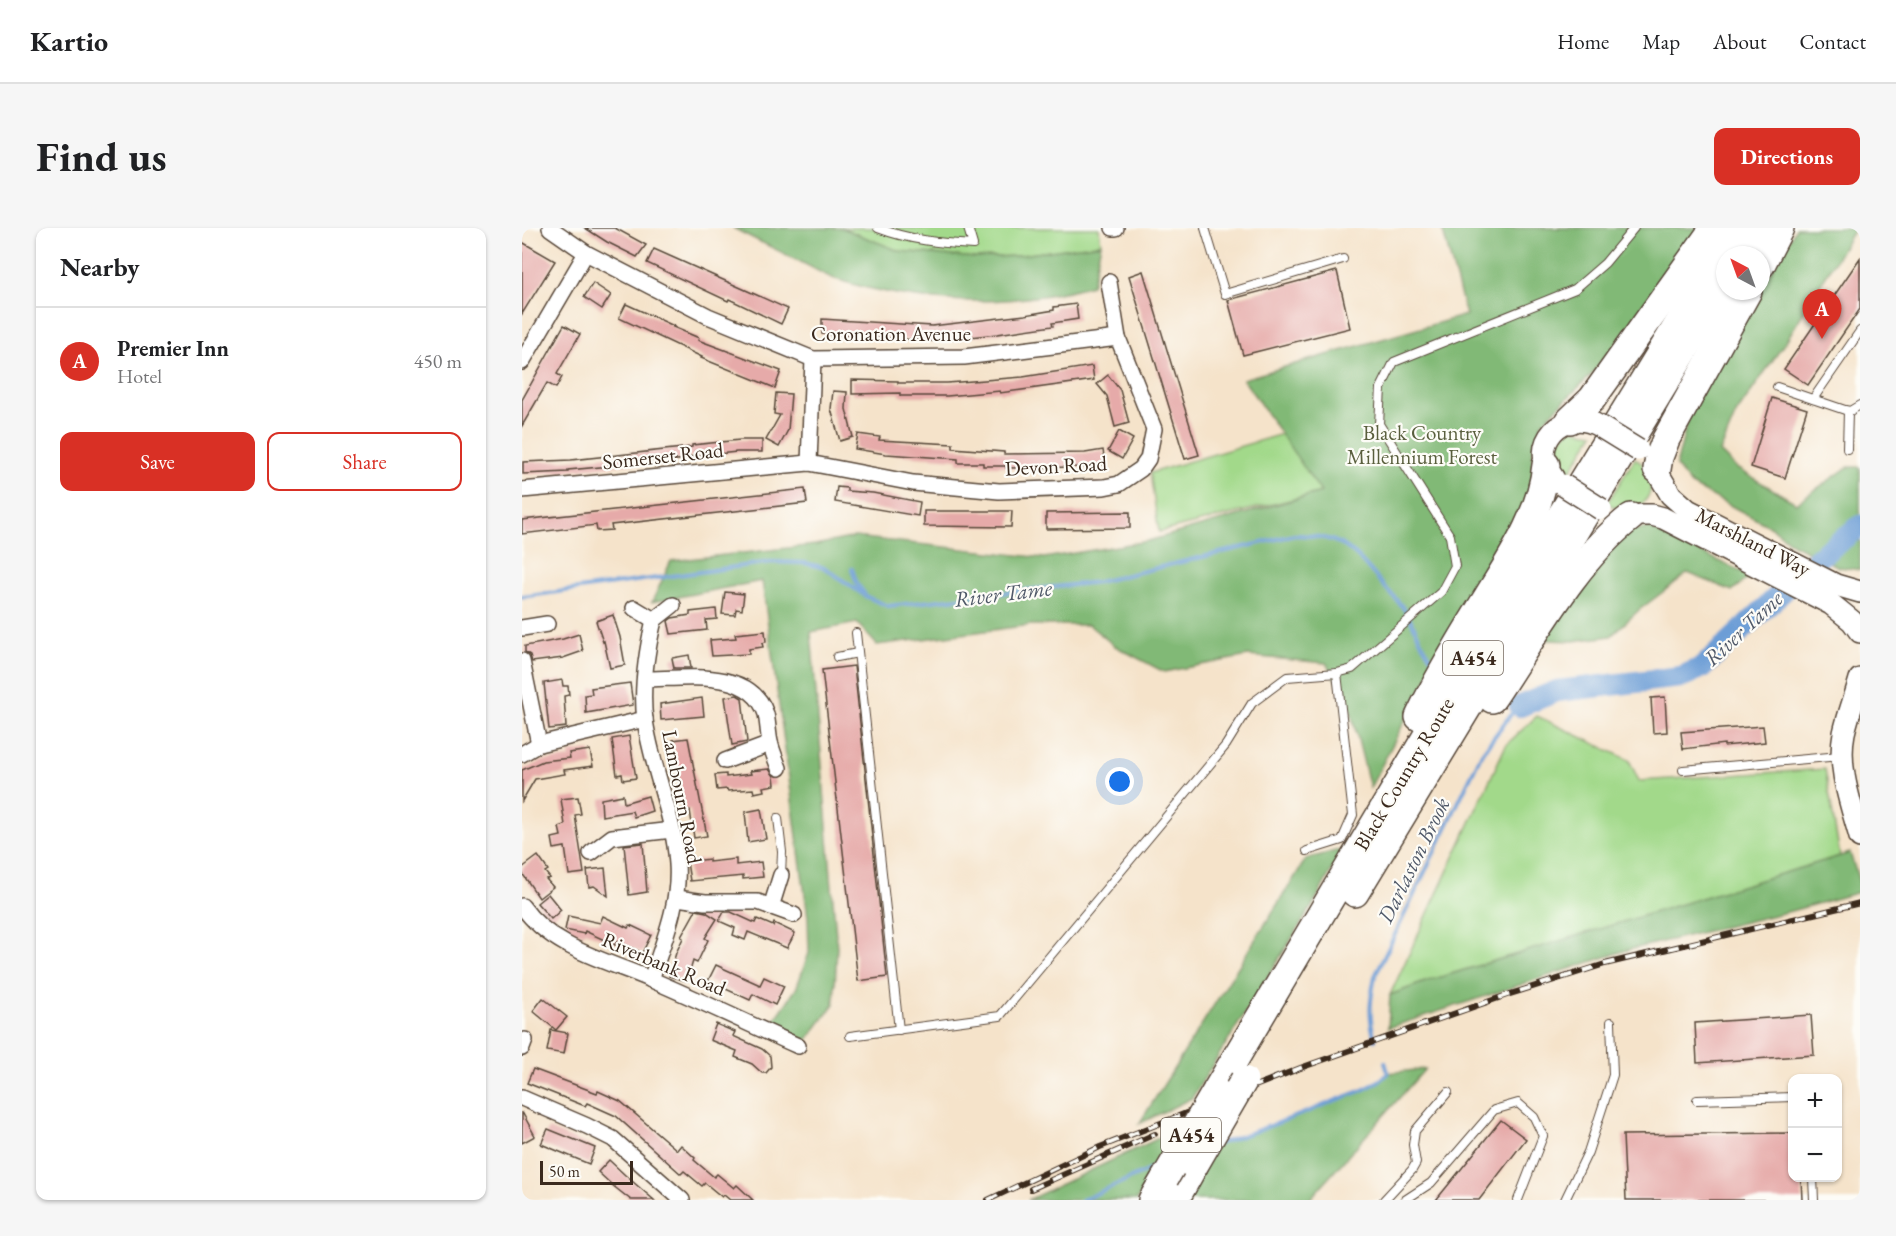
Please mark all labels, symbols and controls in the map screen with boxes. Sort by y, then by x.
text: Kartio [30,23,108,59]
text: Home [1557,28,1609,55]
text: Map [1642,28,1680,55]
text: About [1713,28,1766,55]
text: Contact [1799,28,1866,55]
button: Directions [1714,128,1860,185]
text: Find us [36,129,167,184]
north arrow [1716,246,1770,300]
text: Nearby [60,250,140,284]
pin: A [1802,290,1842,339]
street label: Coronation Avenue [811,320,971,347]
text: Premier Inn [117,334,229,363]
text: A [72,348,87,374]
text: 450 m [414,348,462,374]
text: Hotel [117,363,162,389]
park label: Black Country Millennium Forest [1347,419,1498,470]
button: Save [60,432,255,491]
button: Share [267,432,462,491]
street label: Somerset Road [601,436,725,475]
street label: Devon Road [1004,449,1108,482]
street label: Marshland Way [1691,501,1816,582]
water label: River Tame [953,573,1054,614]
water label: River Tame [1698,584,1789,672]
road number: A454 [1443,641,1503,675]
street label: Black Country Route [1347,692,1460,855]
street label: Lambourn Road [656,728,709,866]
your location [1105,767,1134,796]
water label: Darlaston Brook [1370,793,1456,929]
street label: Riverbank Road [598,925,731,1002]
map controls [1788,1074,1842,1182]
button: + [1788,1074,1842,1128]
road number: A454 [1161,1118,1221,1152]
button: − [1788,1128,1842,1182]
scale bar [540,1158,633,1186]
text: 50 m [549,1161,580,1182]

